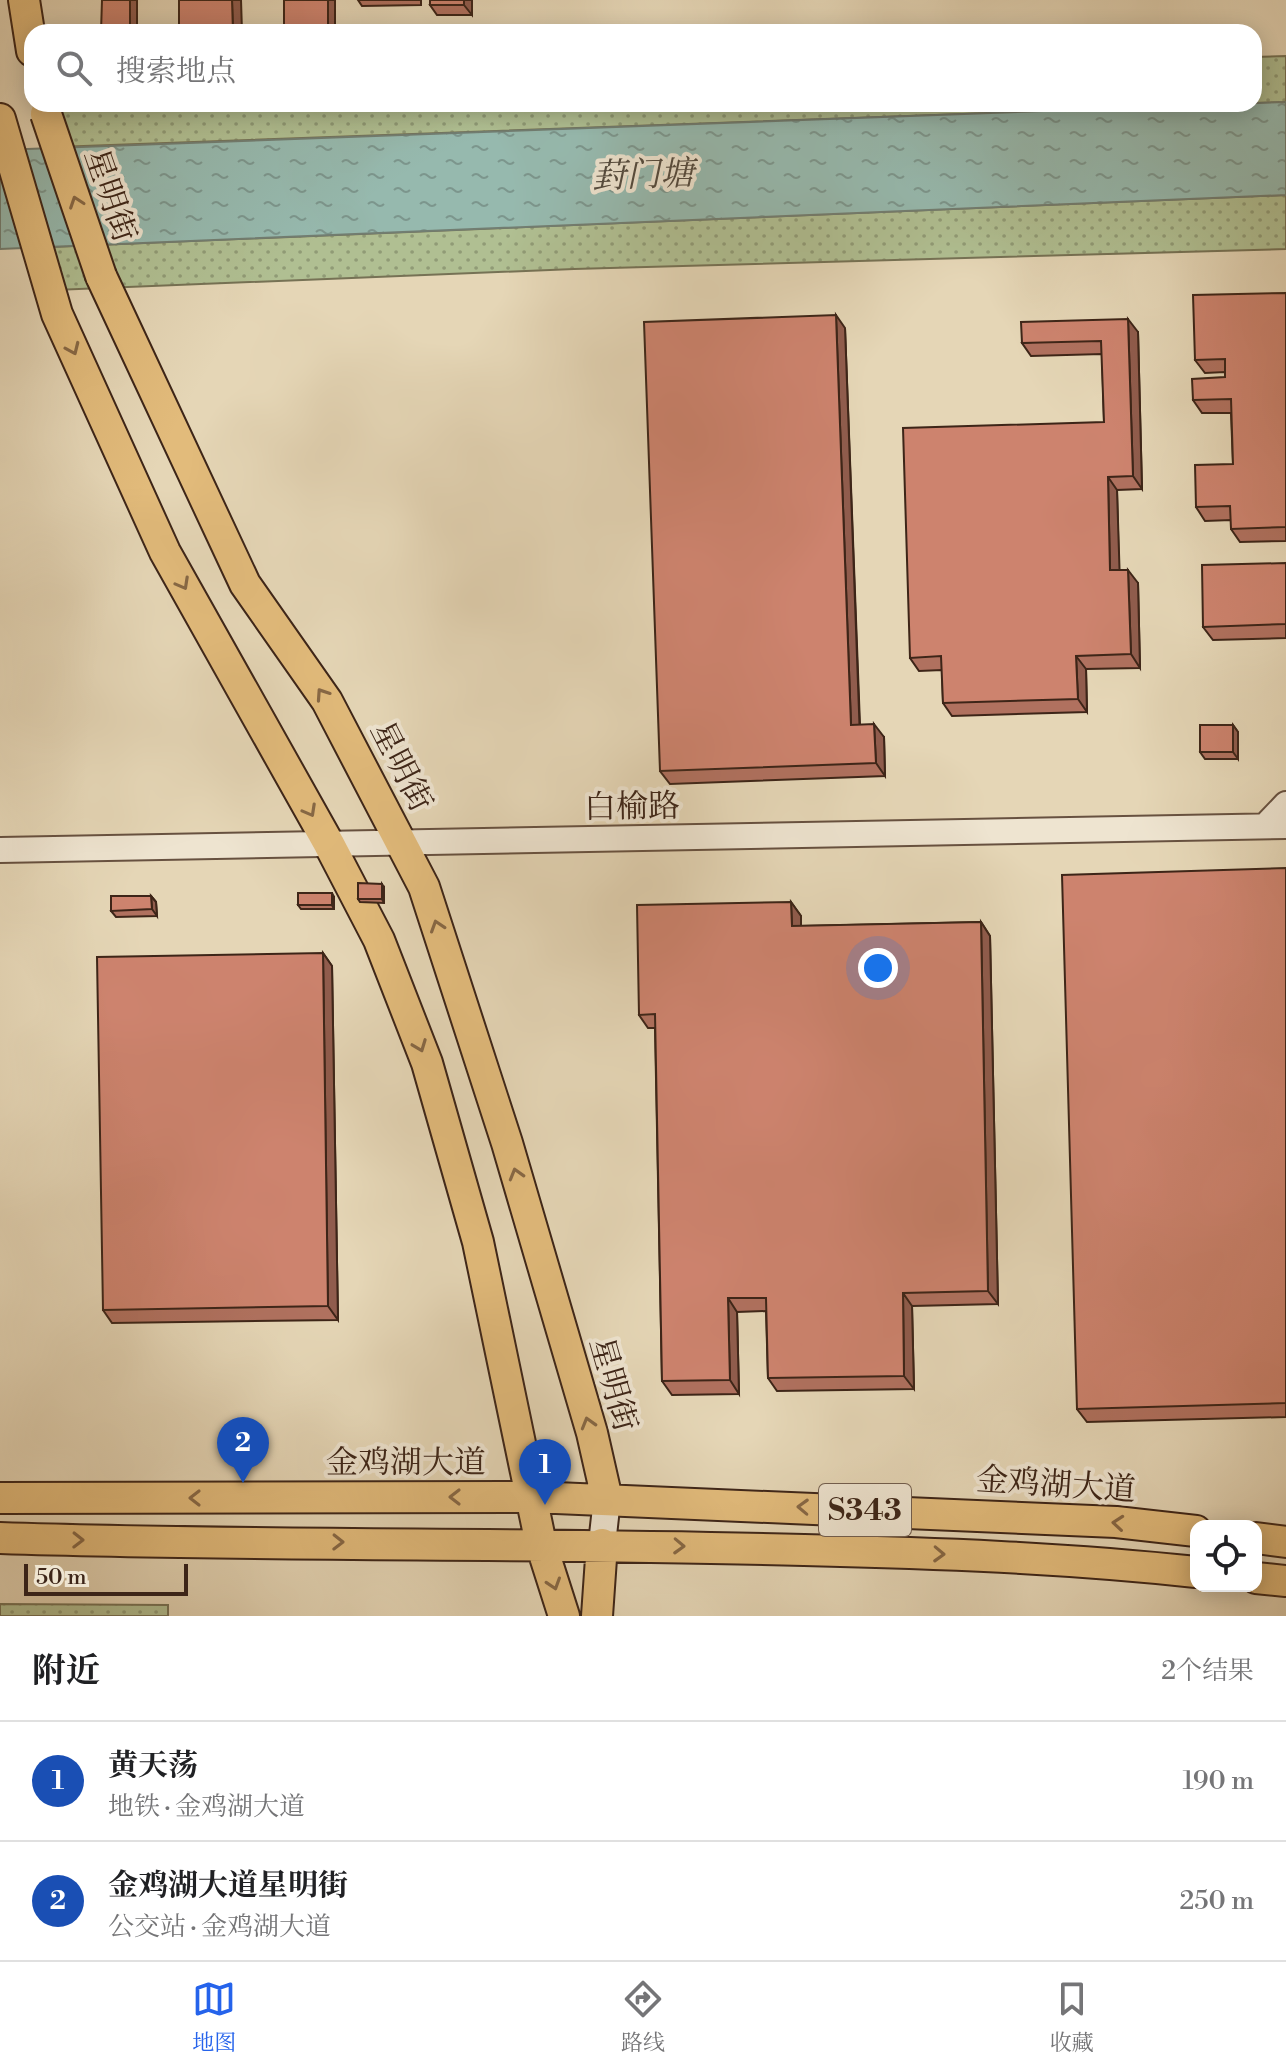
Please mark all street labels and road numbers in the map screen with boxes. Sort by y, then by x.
street label: 星明街 [76,143,145,247]
street label: 星明街 [361,715,441,818]
street label: 白榆路 [584,786,680,828]
street label: 星明街 [581,1333,645,1436]
street label: 金鸡湖大道 [326,1443,486,1483]
street label: 金鸡湖大道 [975,1459,1137,1511]
road number: S343 [819,1484,911,1536]

